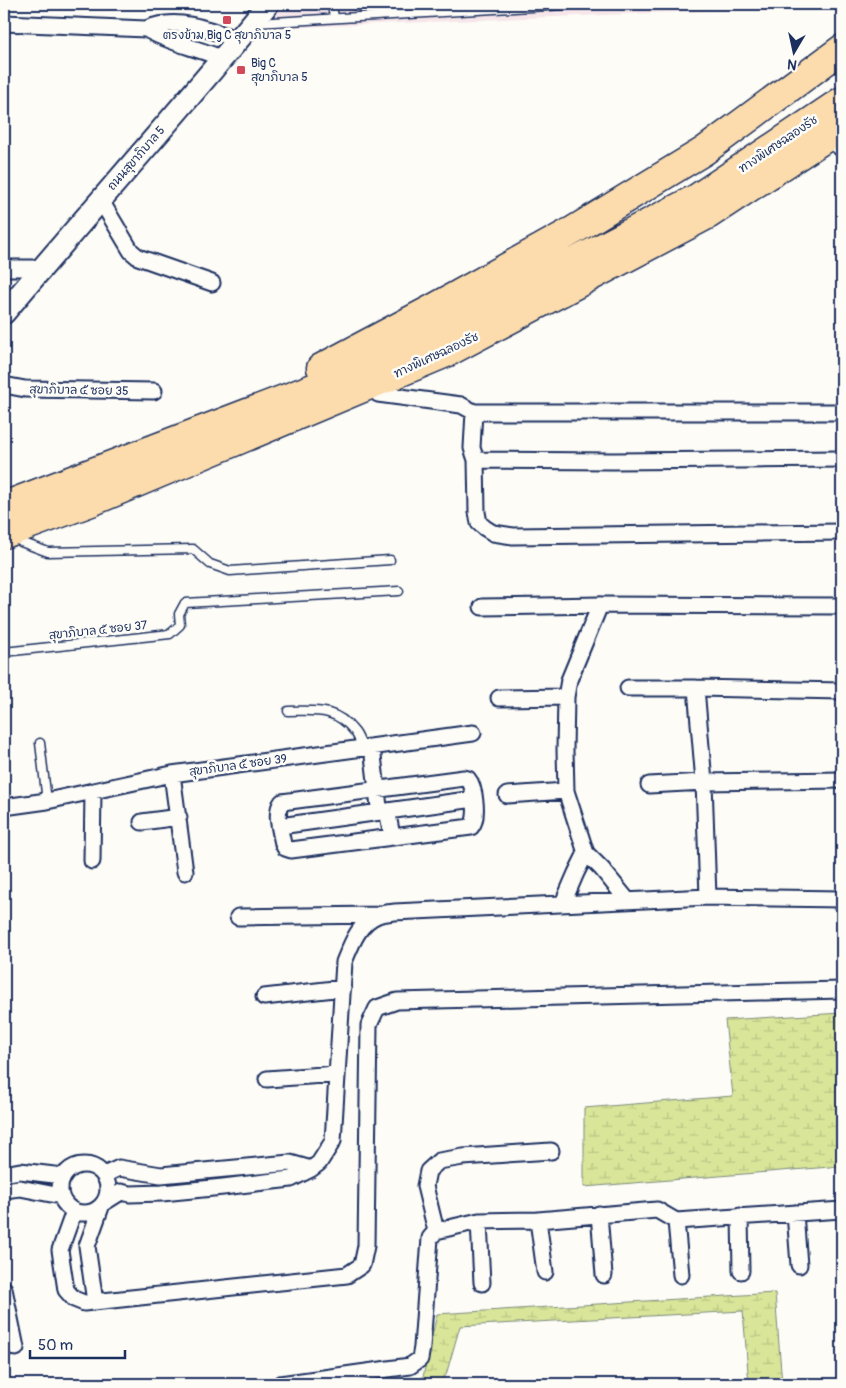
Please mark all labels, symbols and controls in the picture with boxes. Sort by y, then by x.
marker: ตรงข้าม Big C สุขาภิบาล 5 [221,14,233,26]
place label: ตรงข้าม Big C สุขาภิบาล 5 [163,28,291,44]
north arrow [768,28,818,78]
text: N [786,55,798,73]
place label: Big C สุขาภิบาล 5 [251,56,308,86]
marker: Big C สุขาภิบาล 5 [235,64,247,76]
street label: ทางพิเศษฉลองรัช [736,112,821,176]
street label: ถนนสุขาภิบาล 5 [104,123,169,194]
street label: ทางพิเศษฉลองรัช [391,329,481,382]
street label: สุขาภิบาล ๕ ซอย 35 [29,382,129,400]
street label: สุขาภิบาล ๕ ซอย 37 [48,618,149,644]
street label: สุขาภิบาล ๕ ซอย 39 [188,751,288,781]
scale bar [30,1328,125,1360]
text: 50 m [38,1336,73,1355]

